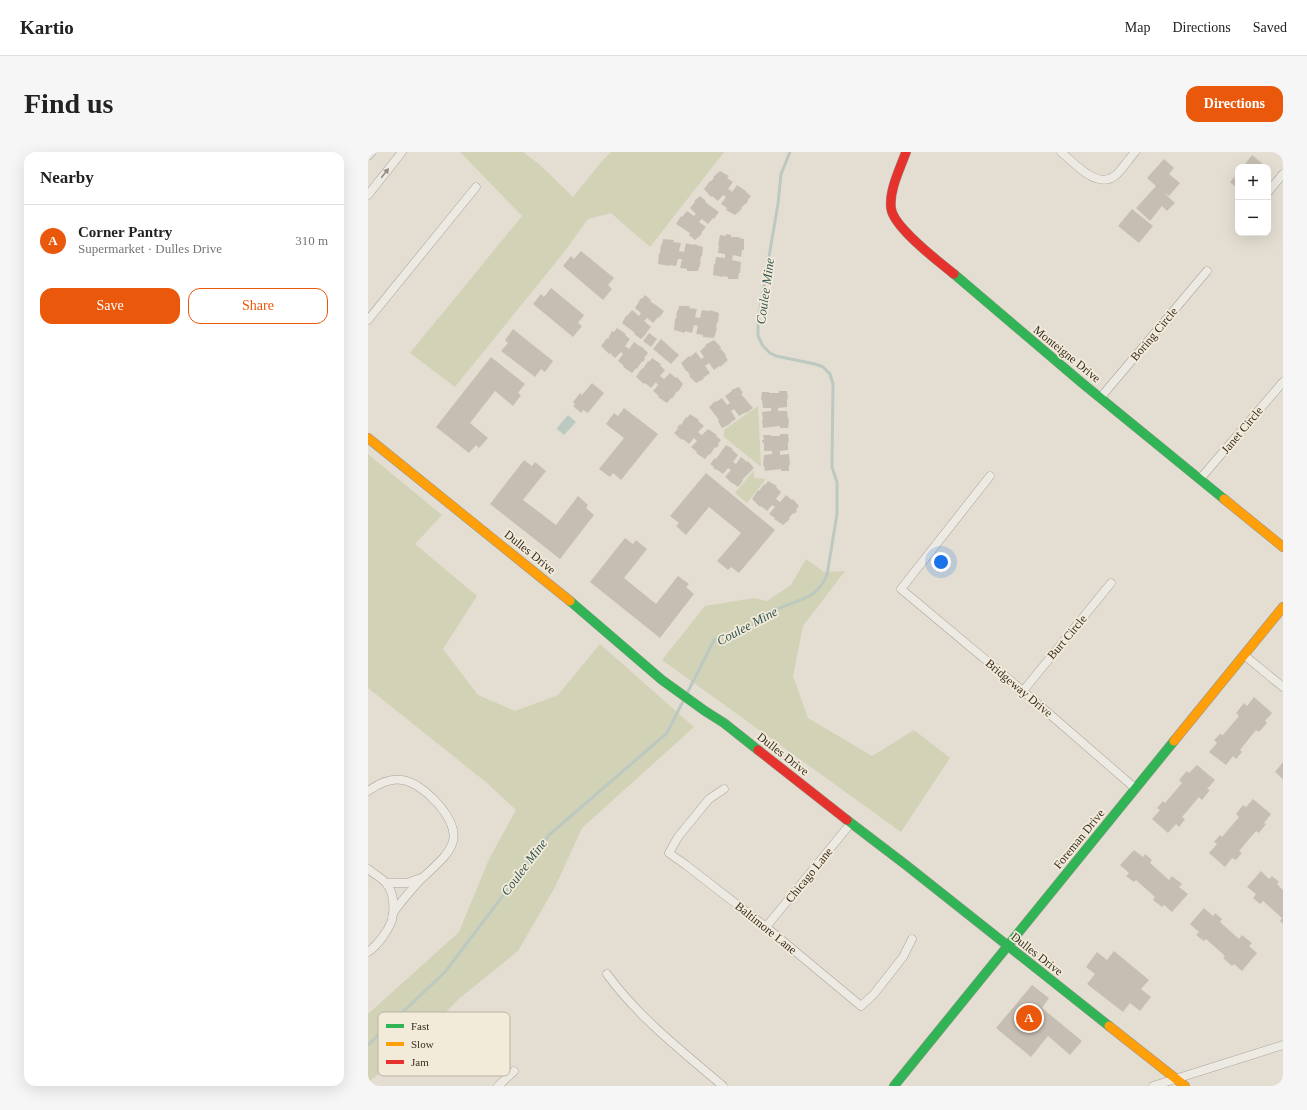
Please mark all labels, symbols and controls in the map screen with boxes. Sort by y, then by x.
text: Kartio [20,17,74,38]
text: Map [1125,20,1150,35]
text: Directions [1172,20,1231,35]
text: Saved [1253,20,1287,35]
button: Directions [1186,86,1283,122]
text: Find us [24,88,114,119]
map controls [1235,164,1271,236]
button: + [1235,164,1271,200]
text: Nearby [40,168,94,187]
one-way arrow [381,168,390,179]
button: − [1235,200,1271,236]
text: Corner Pantry [78,224,172,240]
text: A [48,233,58,248]
text: 310 m [295,233,328,248]
text: Supermarket · Dulles Drive [78,241,222,256]
water label: Coulee Mine [753,257,777,325]
button: Save [40,288,180,324]
button: Share [188,288,328,324]
street label: Boring Circle [1128,304,1180,364]
street label: Monteigne Drive [1031,323,1103,385]
street label: Janet Circle [1218,404,1266,456]
street label: Dulles Drive [502,527,558,577]
your location [931,552,951,572]
water label: Coulee Mine [714,604,780,648]
street label: Burt Circle [1044,612,1090,662]
street label: Bridgeway Drive [983,656,1055,720]
street label: Dulles Drive [754,730,812,778]
street label: Foreman Drive [1051,806,1107,872]
water label: Coulee Mine [498,836,550,898]
street label: Chicago Lane [782,845,836,905]
street label: Baltimore Lane [732,899,800,957]
street label: Dulles Drive [1008,930,1066,978]
pin: A [1016,1003,1042,1033]
legend [378,1012,510,1076]
text: Fast [411,1020,429,1032]
text: Slow [411,1038,434,1050]
text: Jam [411,1056,429,1068]

